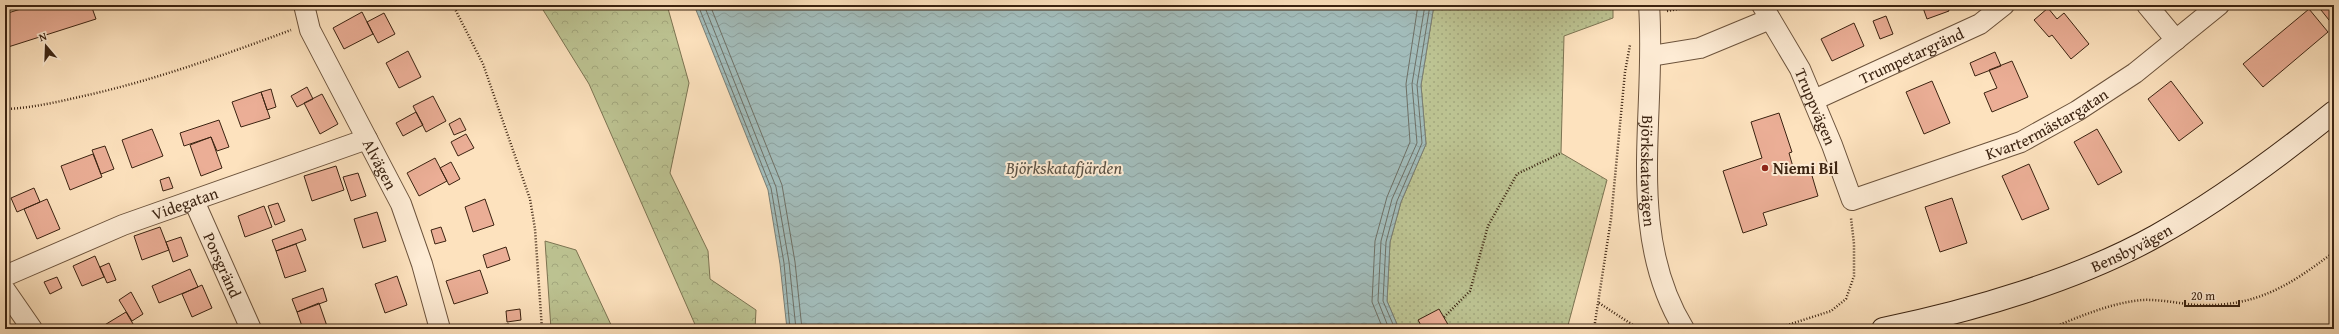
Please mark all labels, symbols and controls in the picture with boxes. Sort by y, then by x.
street label: Trumpetargränd [1855,21,1968,90]
north arrow [26,26,66,66]
text: N [37,28,49,45]
street label: Truppvägen [1789,64,1843,149]
street label: Kvartermästargatan [1982,82,2113,165]
street label: Björkskatavägen [1635,115,1662,228]
street label: Alvägen [357,134,403,194]
water label: Björkskatafjärden [1005,155,1122,180]
place label: Niemi Bil [1773,156,1839,180]
marker: Niemi Bil [1760,163,1770,173]
street label: Videgatan [148,180,221,226]
street label: Bensbyvägen [2087,217,2176,278]
street label: Porsgränd [197,228,248,302]
scale bar [2185,282,2239,308]
text: 20 m [2191,287,2215,304]

